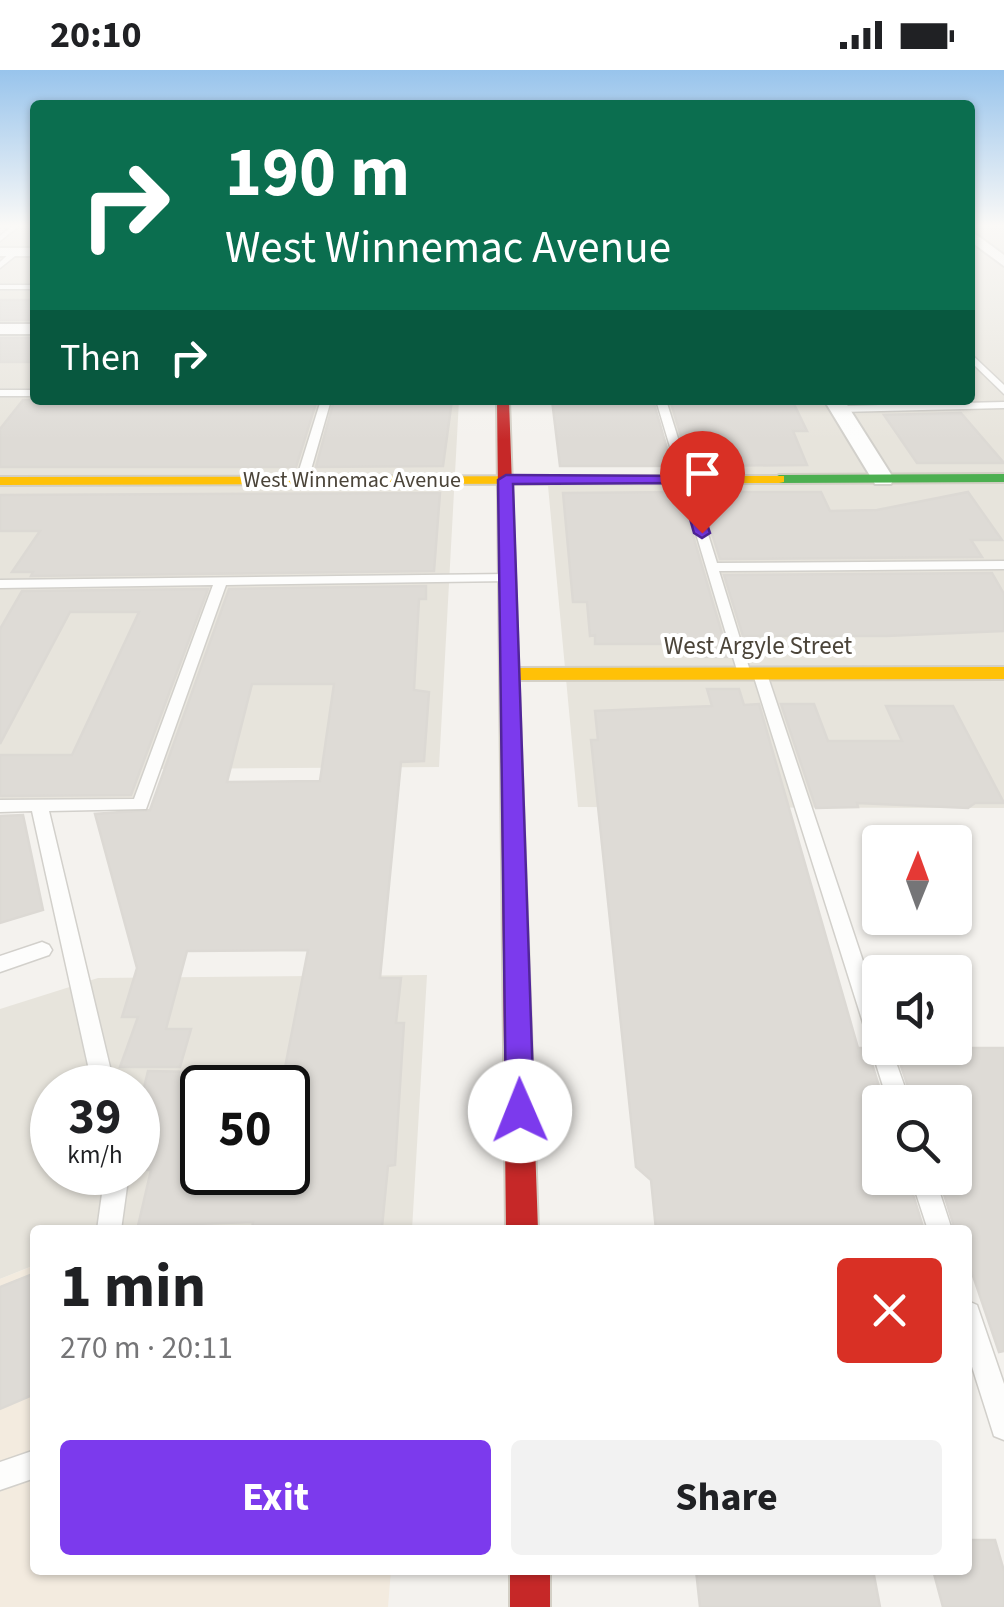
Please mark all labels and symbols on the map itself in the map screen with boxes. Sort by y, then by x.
pin [660,431,745,534]
street label: West Winnemac Avenue [243,464,461,496]
street label: West Argyle Street [664,628,853,664]
north arrow [862,825,972,935]
position arrow [468,1059,572,1163]
speed limit sign: 50 [180,1065,310,1195]

